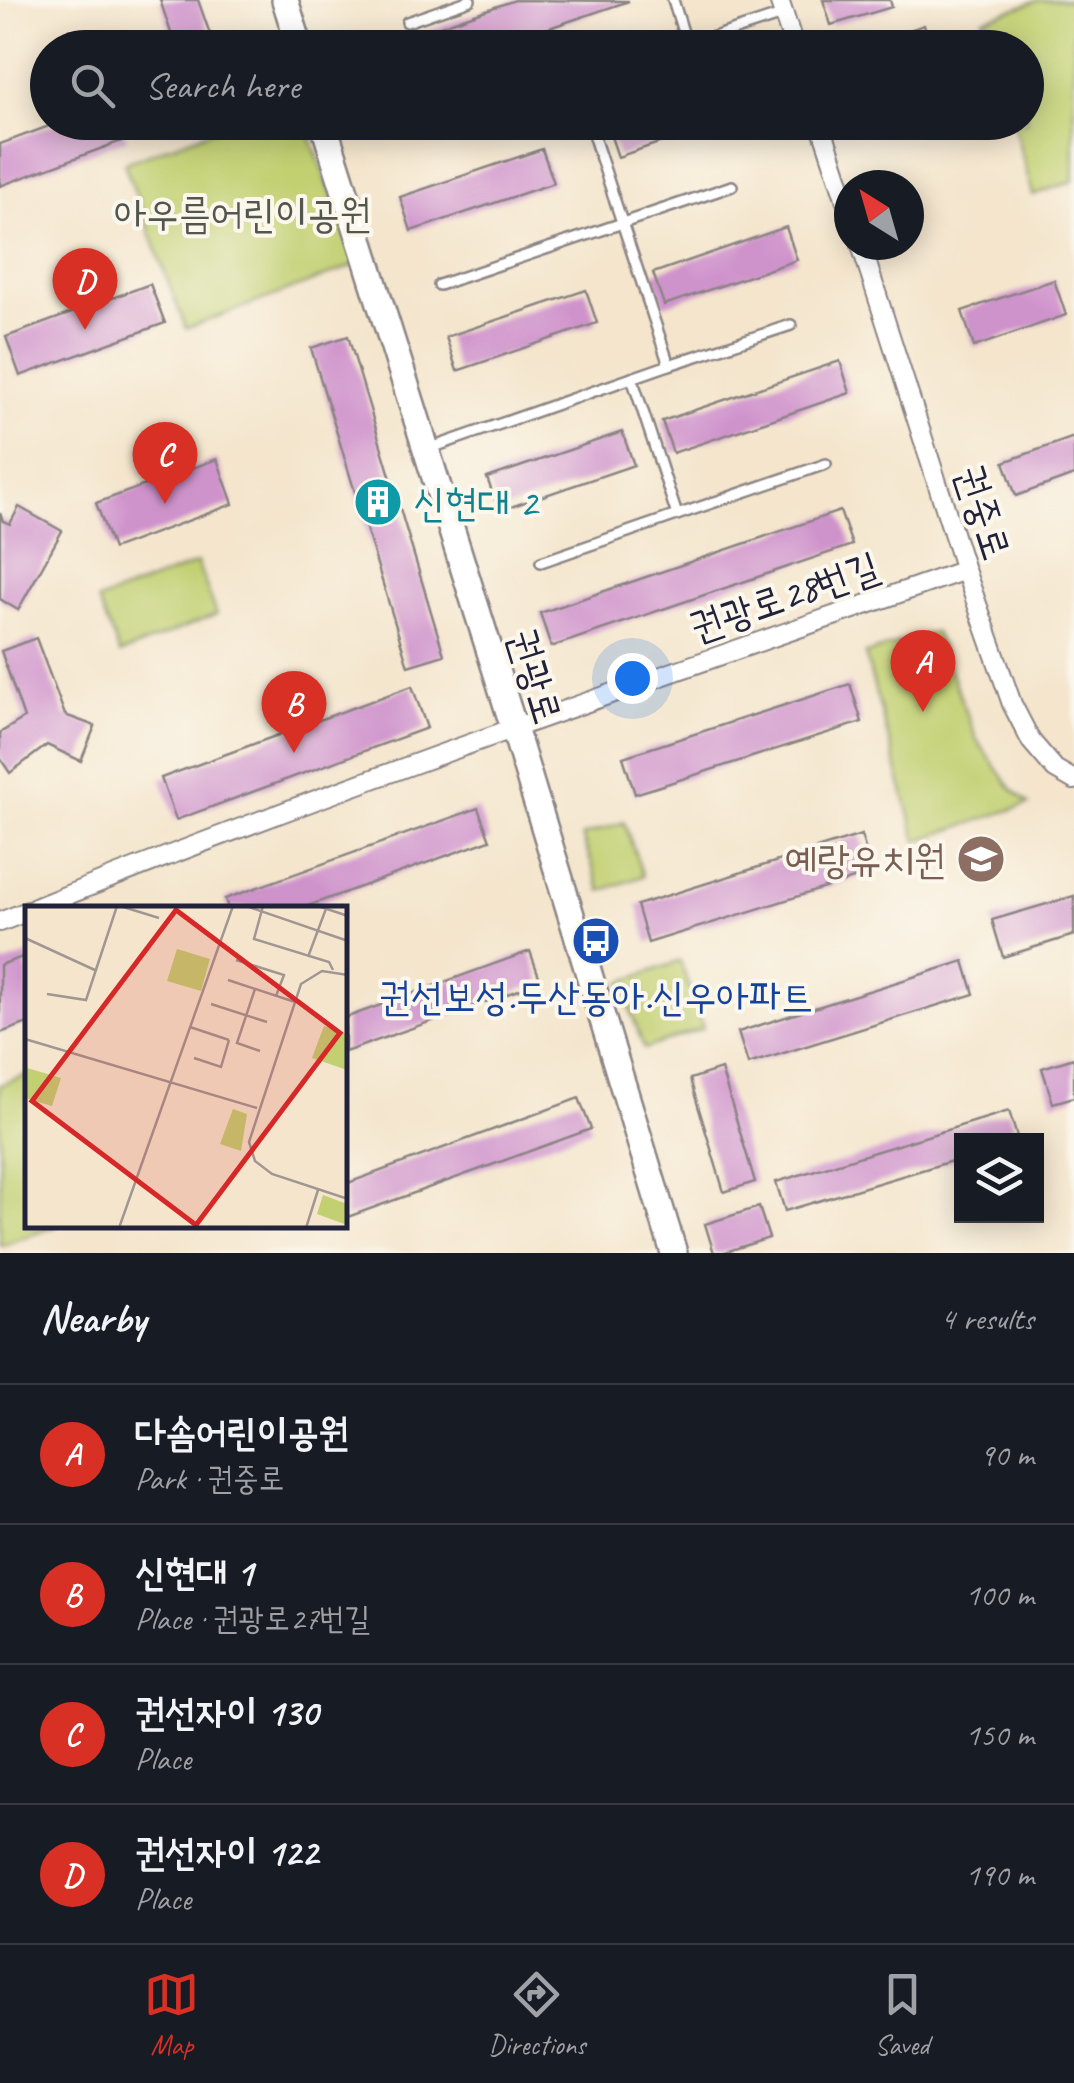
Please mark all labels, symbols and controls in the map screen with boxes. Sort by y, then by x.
search box [30,30,1044,140]
icon: search [65,58,120,113]
text: Search here [145,62,300,109]
north arrow [834,170,924,260]
park label: 아우름어린이공원 [114,189,372,239]
pin: D [52,248,118,330]
pin: C [132,422,198,504]
street label: 권중로 [944,459,1022,566]
building icon: 신현대 2 [352,476,404,528]
place label: 신현대 2 [413,478,540,528]
street label: 권광로28번길 [683,541,886,653]
street label: 권광로 [497,623,573,730]
pin: A [890,630,956,712]
your location [607,653,658,704]
pin: B [262,670,326,753]
school or university icon: 예랑유치원 [955,833,1007,885]
place label: 예랑유치원 [785,835,946,885]
inset map [25,906,348,1228]
bus stop icon: 권선보성.두산동아.신우아파트 [570,915,622,967]
place label: 권선보성.두산동아.신우아파트 [379,972,813,1022]
map controls [954,1133,1044,1223]
button: layers [954,1133,1044,1223]
text: Nearby [40,1292,146,1345]
text: 4 results [940,1298,1034,1339]
text: 다솜어린이공원 [135,1409,349,1456]
text: A [64,1434,81,1475]
text: 90 m [980,1434,1034,1475]
text: Park · 권중로 [135,1458,284,1499]
text: 신현대 1 [135,1549,253,1596]
text: B [64,1574,81,1615]
text: 100 m [965,1574,1034,1615]
text: Place · 권광로27번길 [135,1598,370,1639]
text: 권선자이 130 [135,1689,318,1736]
text: C [65,1714,80,1755]
text: 150 m [965,1714,1034,1755]
text: Place [135,1738,191,1779]
text: 권선자이 122 [135,1829,318,1876]
text: D [63,1854,82,1895]
text: 190 m [965,1854,1034,1895]
text: Place [135,1878,191,1919]
tab: Map [144,1967,199,2062]
tab: Directions [488,1967,586,2062]
tab: Saved [875,1967,930,2062]

